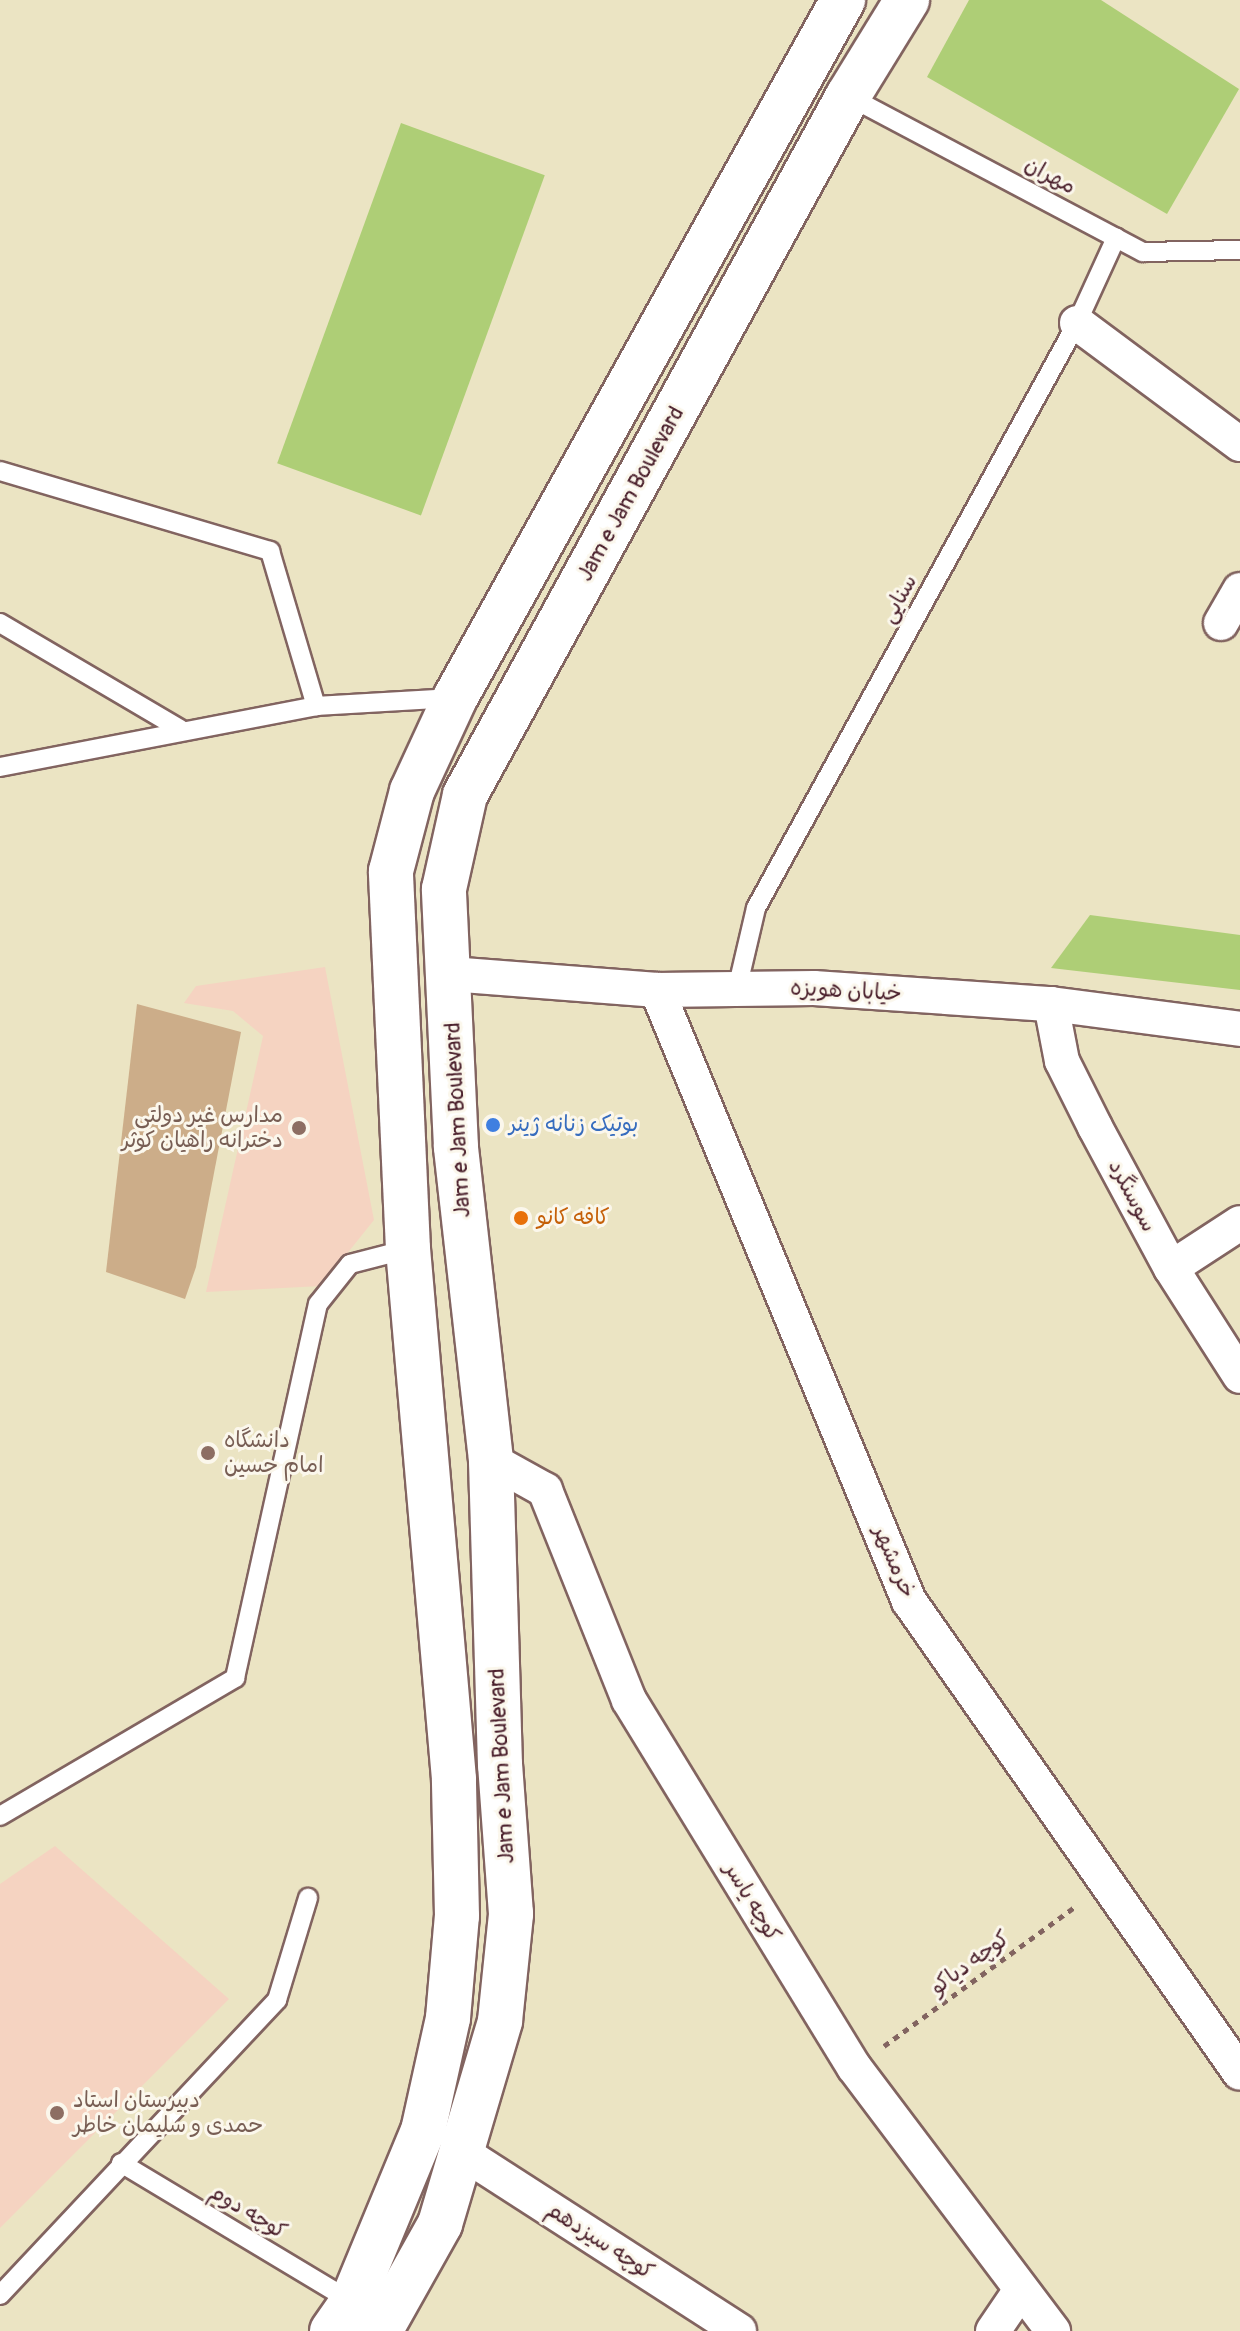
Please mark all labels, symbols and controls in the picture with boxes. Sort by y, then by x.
street label: مهران [1020,152,1080,200]
street label: Jam e Jam Boulevard [572,402,690,586]
street label: سنایی [875,570,923,628]
street label: خیابان هویزه [790,975,902,1007]
street label: Jam e Jam Boulevard [440,1022,476,1218]
place label: مدارس غیر دولتی دخترانه راهیان کوثر [122,1102,283,1154]
place label: بوتیک زنانه ژینر [509,1112,638,1138]
marker: بوتیک زنانه ژینر [484,1116,502,1134]
marker: مدارس غیر دولتی دخترانه راهیان کوثر [290,1119,308,1137]
street label: سوسنگرد [1102,1155,1162,1237]
place label: کافه کانو [537,1205,610,1231]
marker: کافه کانو [512,1209,530,1227]
place label: دانشگاه امام حسین [224,1427,324,1478]
marker: دانشگاه امام حسین [199,1444,217,1462]
street label: خرمشهر [867,1522,921,1602]
street label: Jam e Jam Boulevard [484,1668,520,1864]
street label: کوچه یاسر [718,1857,786,1947]
street label: کوچه دیاکو [925,1925,1015,2001]
place label: دبیرستان استاد حمدی و سلیمان خاطر [73,2087,263,2138]
marker: دبیرستان استاد حمدی و سلیمان خاطر [48,2104,66,2122]
street label: کوچه دوم [205,2179,291,2245]
street label: کوچه سیزدهم [541,2197,659,2285]

